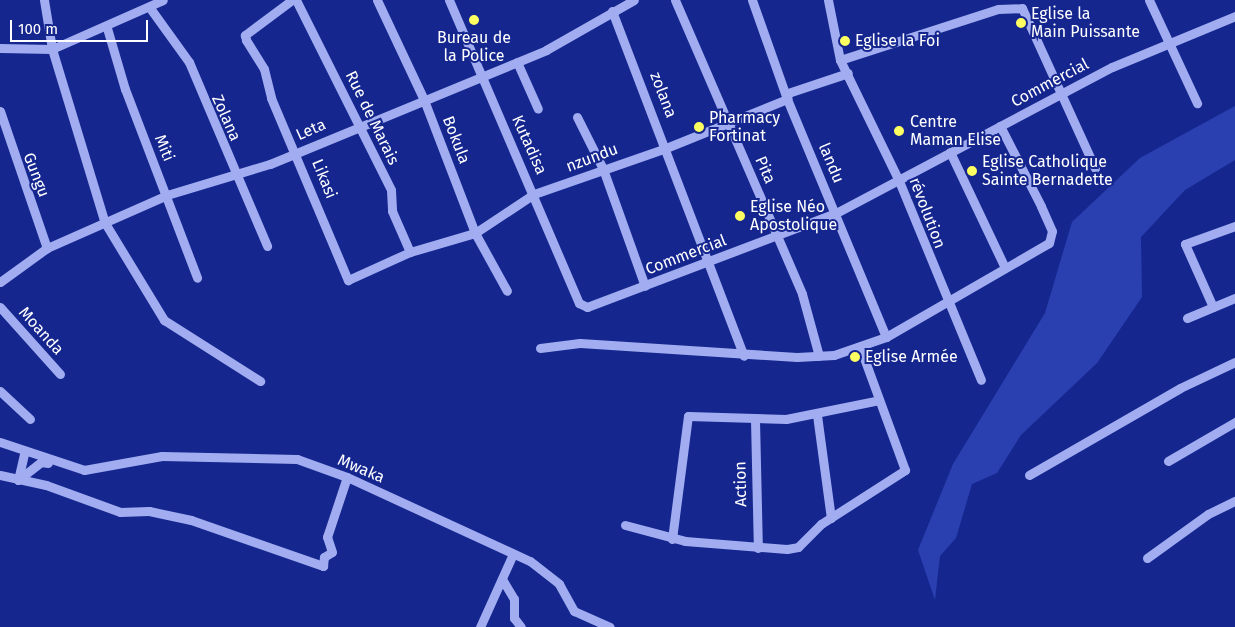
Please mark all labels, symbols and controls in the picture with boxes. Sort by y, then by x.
place label: Eglise la Main Puissante [1031,4,1140,42]
scale bar [12,10,150,42]
marker: Bureau de la Police [468,14,480,26]
marker: Eglise la Main Puissante [1015,17,1027,29]
text: 100 m [18,20,58,38]
place label: Bureau de la Police [437,28,511,66]
place label: Eglise la Foi [855,31,940,51]
marker: Eglise la Foi [839,35,851,47]
street label: Commercial [1008,55,1092,111]
street label: Rue de Marais [341,68,403,168]
street label: zolana [646,69,680,121]
street label: Zolana [207,92,245,144]
place label: Pharmacy Fortinat [709,108,780,146]
street label: Kutadisa [507,112,551,178]
place label: Centre Maman Elise [910,112,1001,150]
street label: Bokula [438,113,474,167]
street label: Leta [293,115,329,145]
marker: Pharmacy Fortinat [693,121,705,133]
marker: Centre Maman Elise [892,124,906,138]
street label: Miti [150,132,178,164]
street label: nzundu [563,139,621,177]
street label: landu [814,140,848,186]
street label: Gungu [19,150,53,200]
place label: Eglise Catholique Sainte Bernadette [982,152,1113,190]
street label: Pita [751,153,779,187]
street label: Likasi [307,156,341,202]
marker: Eglise Catholique Sainte Bernadette [966,165,978,177]
street label: révolution [905,175,949,251]
place label: Eglise Néo Apostolique [750,197,837,235]
marker: Eglise Néo Apostolique [734,210,746,222]
street label: Commercial [643,231,729,279]
street label: Moanda [14,303,68,359]
place label: Eglise Armée [865,347,958,367]
marker: Eglise Armée [849,351,861,363]
street label: Mwaka [335,451,387,487]
street label: Action [731,461,751,507]

